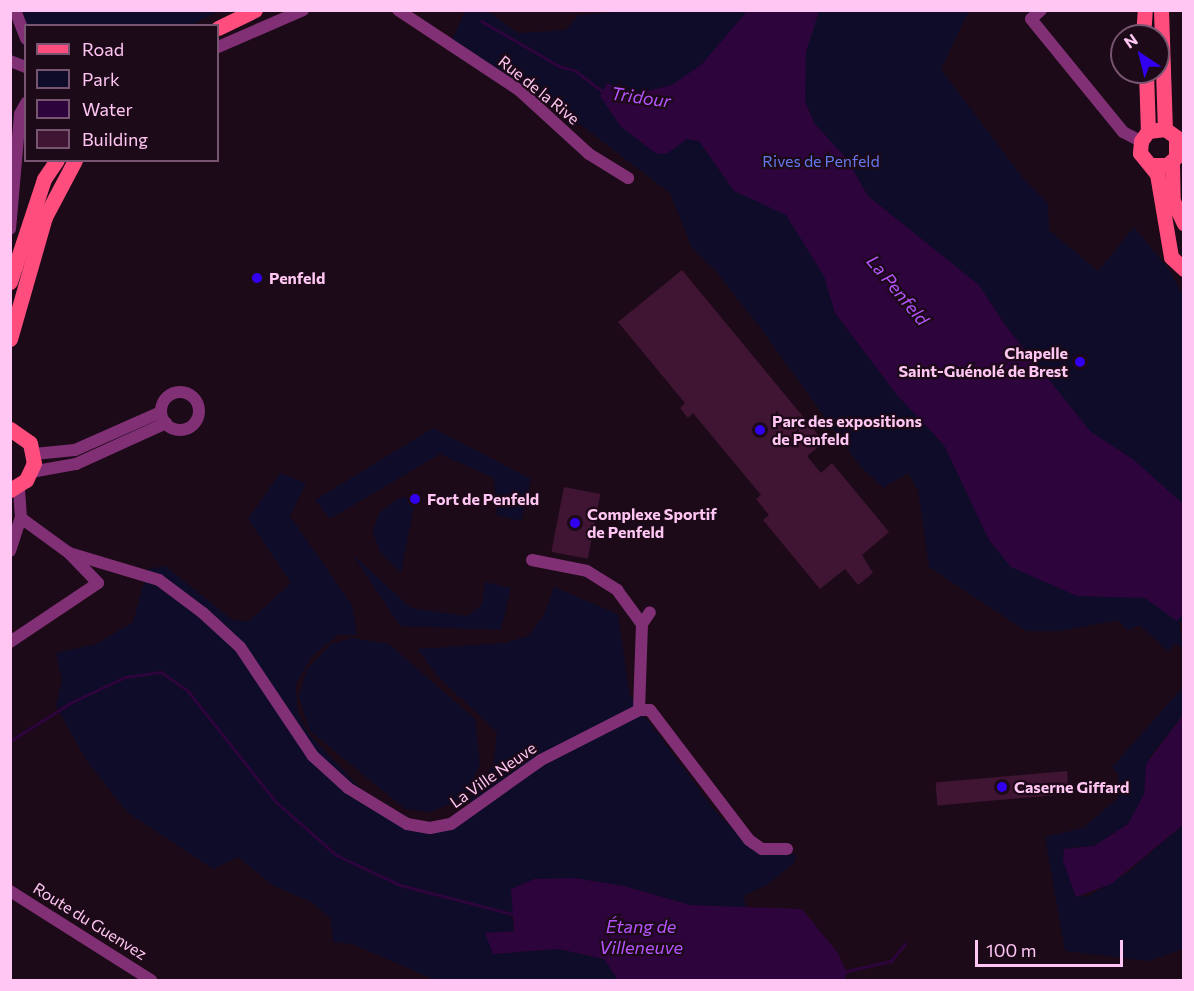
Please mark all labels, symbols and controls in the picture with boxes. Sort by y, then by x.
legend [24,24,219,162]
north arrow [1110,24,1170,84]
text: N [1120,29,1141,52]
text: Road [82,38,124,60]
street label: Rue de la Rive [495,52,583,128]
text: Park [82,68,120,90]
water label: Tridour [610,82,672,112]
text: Water [82,98,133,120]
text: Building [82,128,148,150]
park label: Rives de Penfeld [762,151,880,171]
water label: La Penfeld [862,250,934,330]
place label: Penfeld [269,268,325,288]
marker: Penfeld [250,271,264,285]
place label: Chapelle Saint-Guénolé de Brest [898,343,1068,381]
marker: Chapelle Saint-Guénolé de Brest [1073,355,1087,369]
place label: Parc des expositions de Penfeld [772,411,922,449]
marker: Parc des expositions de Penfeld [753,423,767,437]
place label: Fort de Penfeld [427,489,539,509]
marker: Fort de Penfeld [408,492,422,506]
place label: Complexe Sportif de Penfeld [587,504,717,542]
marker: Complexe Sportif de Penfeld [568,516,582,530]
street label: La Ville Neuve [446,738,540,812]
place label: Caserne Giffard [1014,777,1129,797]
marker: Caserne Giffard [995,780,1009,794]
street label: Route du Guenvez [30,878,150,964]
water label: Étang de Villeneuve [599,916,683,958]
scale bar [978,928,1126,966]
text: 100 m [986,939,1036,961]

